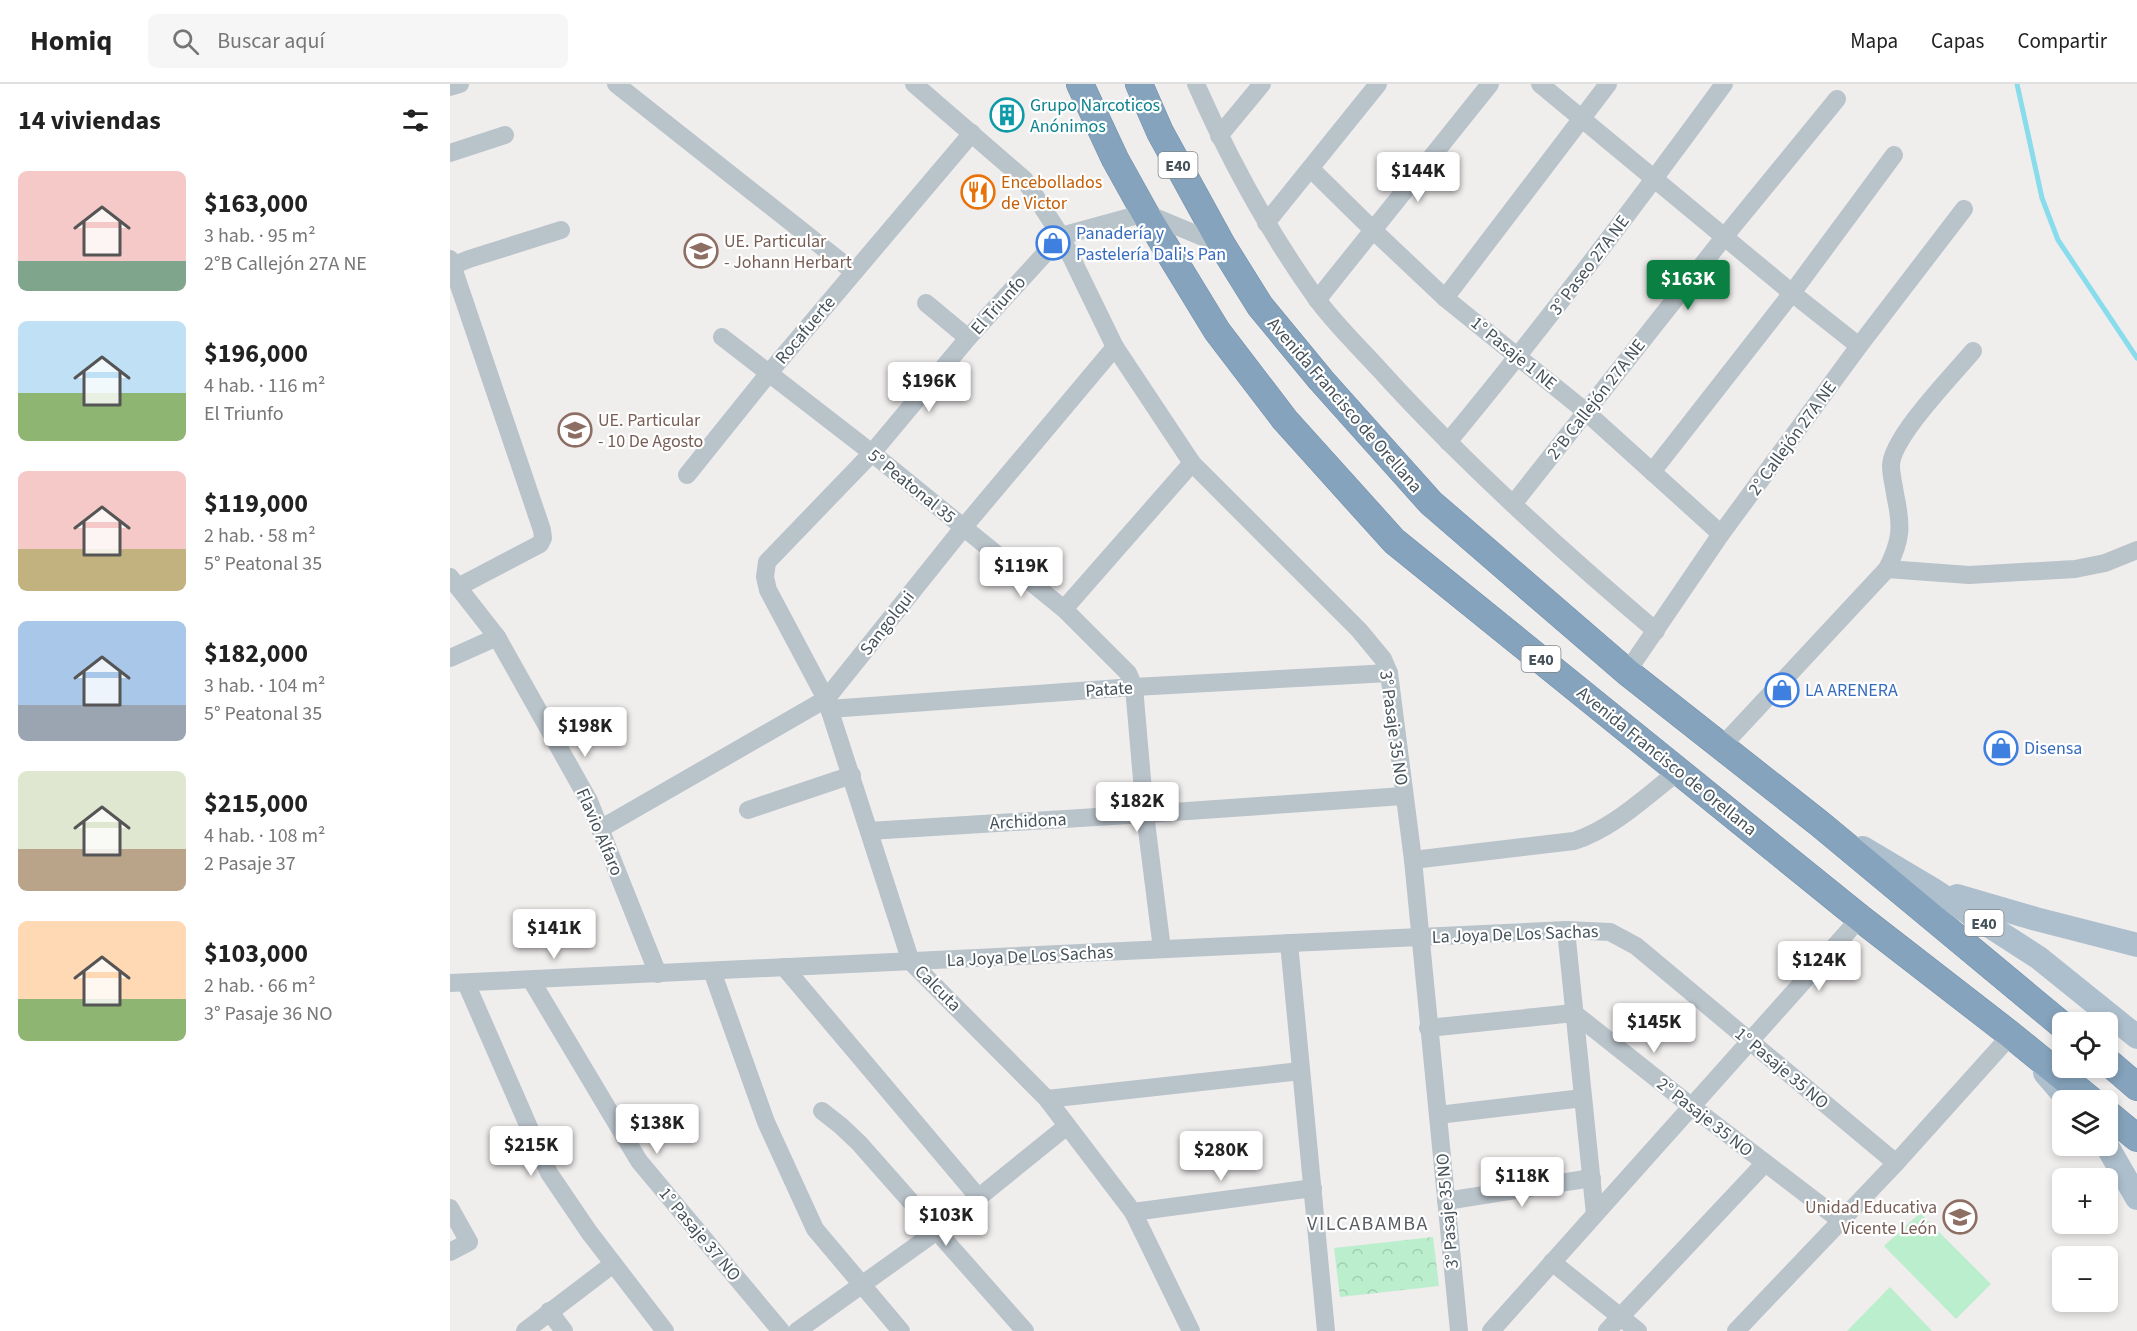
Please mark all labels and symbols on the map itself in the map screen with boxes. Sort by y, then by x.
place label: Grupo Narcoticos Anónimos [1030,93,1160,139]
building icon: Grupo Narcoticos Anónimos [989,97,1025,133]
road number: E40 [1158,152,1198,178]
pin: $144K [1376,152,1460,203]
place label: Encebollados de Victor [1001,170,1102,216]
restaurant icon: Encebollados de Victor [960,174,996,210]
street label: 3° Paseo 27A NE [1544,210,1635,320]
place label: Panadería y Pastelería Dali's Pan [1076,221,1226,267]
shop icon: Panadería y Pastelería Dali's Pan [1035,225,1071,261]
place label: UE. Particular - Johann Herbart [724,229,852,275]
school or university icon: UE. Particular - Johann Herbart [683,233,719,269]
pin: $163K [1646,260,1730,311]
street label: El Triunfo [965,270,1032,340]
street label: Rocafuerte [769,291,841,370]
street label: 1° Pasaje 1 NE [1465,311,1562,396]
street label: Avenida Francisco de Orellana [1261,312,1428,498]
street label: 2°B Callejón 27A NE [1541,334,1651,465]
pin: $196K [887,362,971,413]
street label: 2° Callejón 27A NE [1742,376,1842,501]
place label: UE. Particular - 10 De Agosto [598,408,703,454]
school or university icon: UE. Particular - 10 De Agosto [557,412,593,448]
street label: 5° Peatonal 35 [862,443,961,530]
pin: $119K [979,547,1063,598]
street label: Sangolqui [854,586,921,661]
road number: E40 [1522,646,1560,672]
street label: 3° Pasaje 35 NO [1373,669,1414,787]
shop icon: LA ARENERA [1764,672,1800,708]
street label: Patate [1084,675,1134,704]
place label: LA ARENERA [1805,678,1898,703]
street label: Avenida Francisco de Orellana [1571,681,1762,842]
pin: $198K [543,707,627,758]
shop icon: Disensa [1983,730,2019,766]
place label: Disensa [2024,736,2082,761]
pin: $182K [1095,782,1179,833]
street label: Flavio Alfaro [570,785,629,880]
street label: Archidona [989,807,1067,836]
pin: $141K [512,909,596,960]
road number: E40 [1964,910,2003,936]
street label: La Joya De Los Sachas [1431,919,1599,950]
street label: La Joya De Los Sachas [946,940,1114,973]
pin: $124K [1777,941,1861,992]
street label: Calcuta [909,959,967,1017]
pin: $145K [1612,1003,1696,1054]
street label: 1° Pasaje 35 NO [1729,1022,1834,1115]
street label: 2° Pasaje 35 NO [1651,1072,1758,1163]
pin: $138K [615,1104,699,1155]
pin: $215K [489,1126,573,1177]
pin: $280K [1179,1131,1263,1182]
street label: 3° Pasaje 35 NO [1430,1152,1465,1270]
pin: $118K [1480,1157,1564,1208]
street label: 1° Pasaje 37 NO [653,1182,746,1287]
place label: Unidad Educativa Vicente León [1805,1195,1937,1241]
pin: $103K [904,1196,988,1247]
school or university icon: Unidad Educativa Vicente León [1942,1199,1978,1235]
district label: VILCABAMBA [1307,1210,1429,1238]

